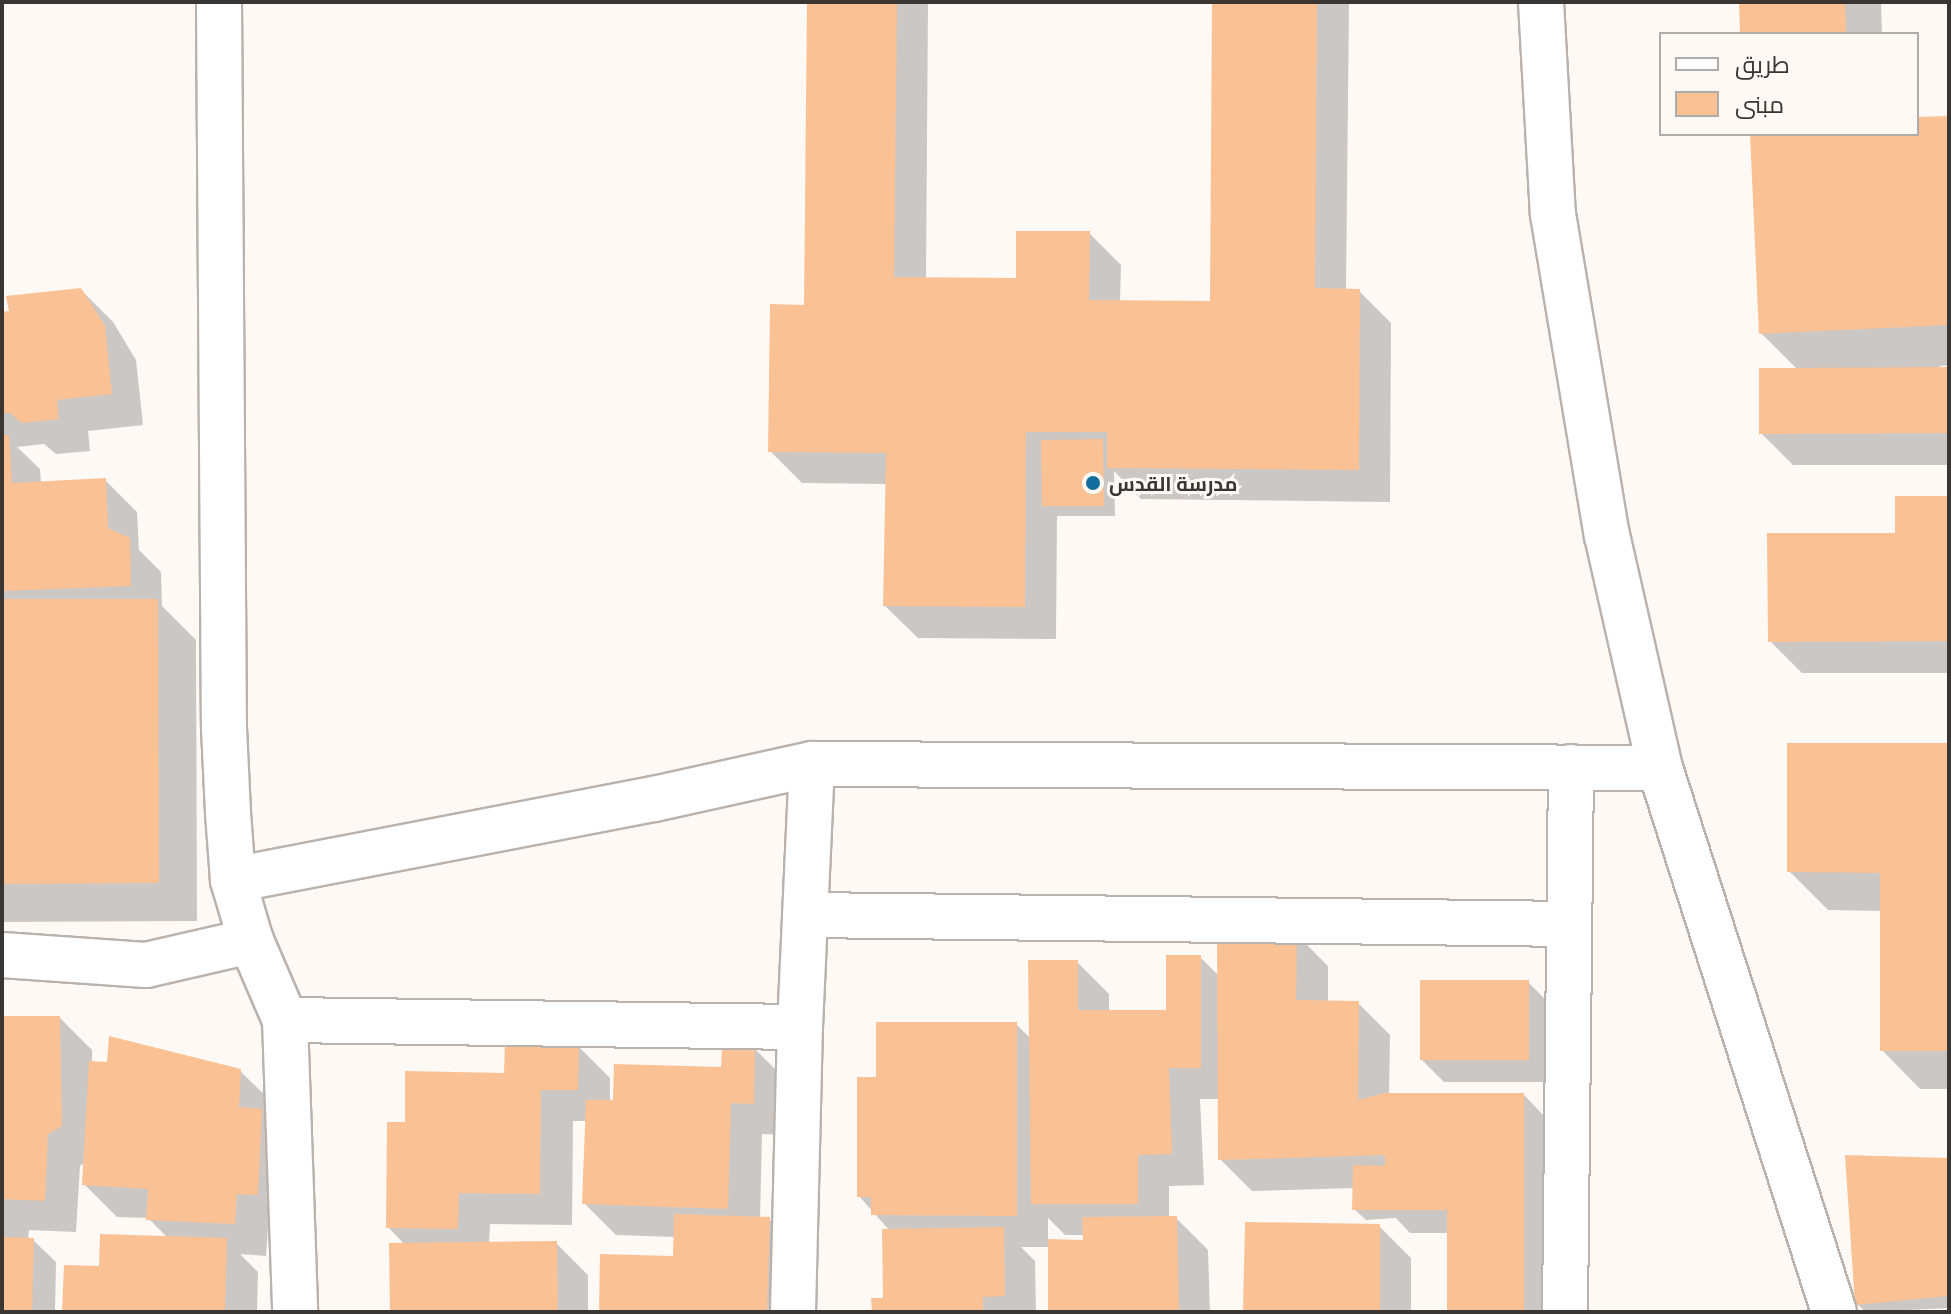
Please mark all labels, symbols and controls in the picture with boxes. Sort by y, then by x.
legend [1659,32,1919,136]
text: طريق [1735,49,1790,80]
text: مبنى [1735,89,1784,120]
place label: مدرسة القدس [1109,471,1238,495]
marker: مدرسة القدس [1084,474,1102,492]

